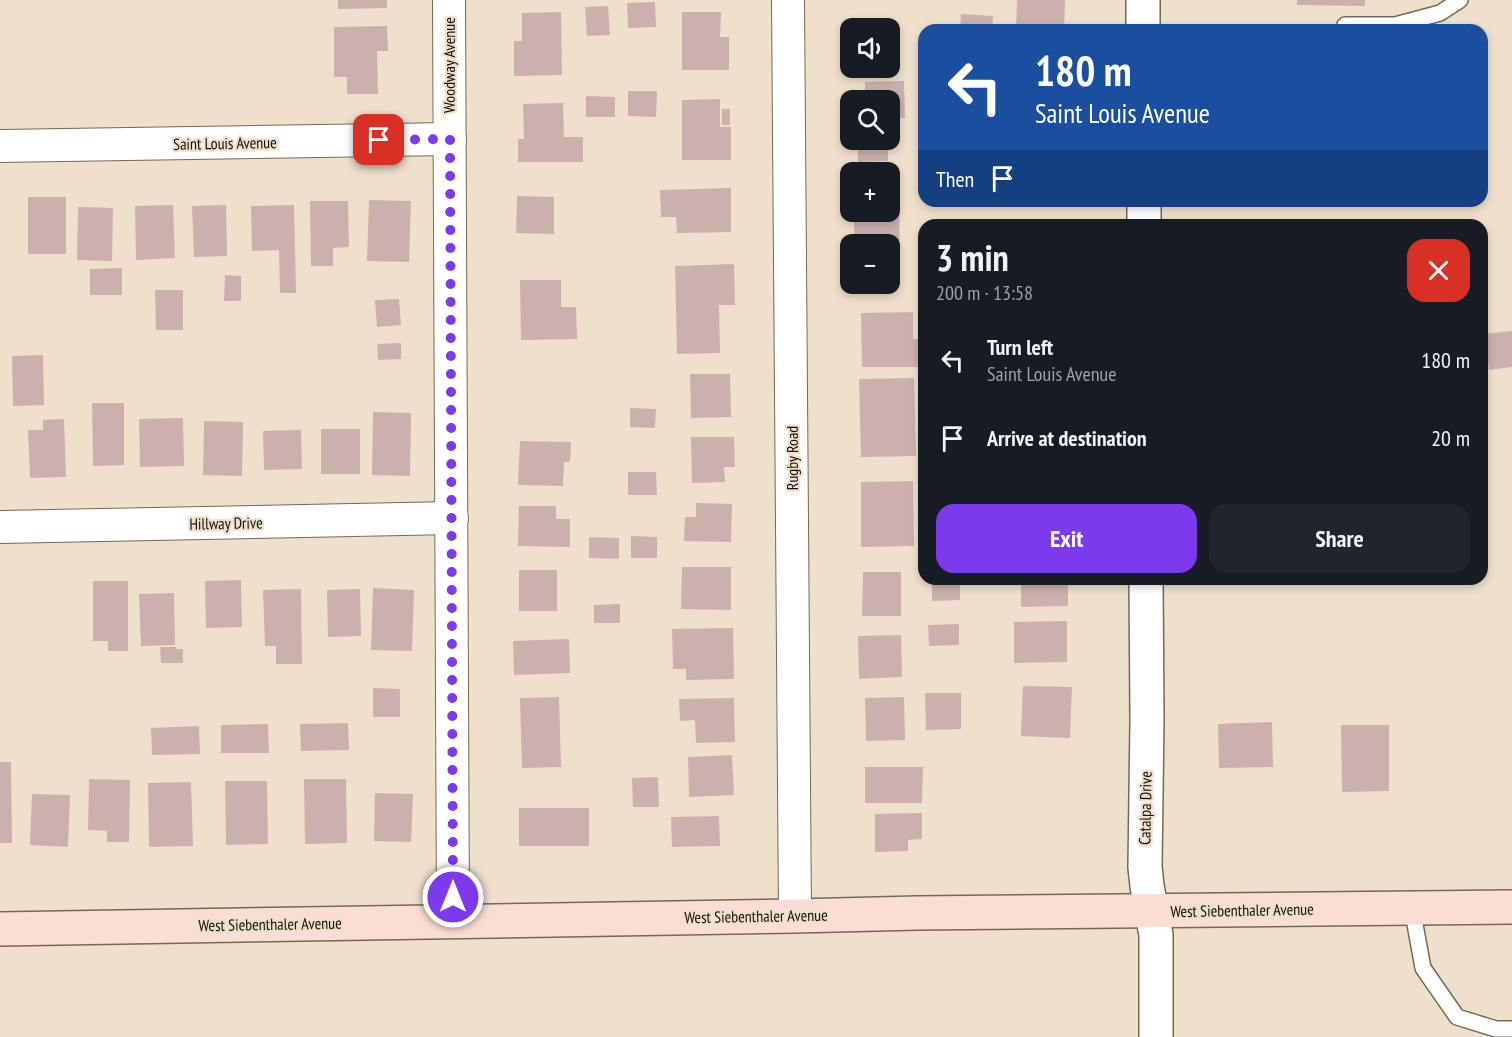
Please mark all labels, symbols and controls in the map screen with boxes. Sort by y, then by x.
street label: Woodway Avenue [439,17,459,113]
map controls [840,18,900,294]
button: sound [840,18,900,78]
text: 180 m [1035,43,1132,98]
icon: left [936,48,1014,126]
button: search [840,90,900,150]
text: Saint Louis Avenue [1035,96,1210,130]
pin [353,114,404,165]
icon: arrive [362,123,395,156]
street label: Saint Louis Avenue [173,132,277,154]
button: + [840,162,900,222]
icon: arrive [986,162,1019,195]
text: Then [936,165,974,193]
button: − [840,234,900,294]
text: 3 min [936,234,1009,281]
button: close [1407,239,1470,302]
text: 200 m · 13:58 [936,280,1033,306]
text: Turn left [987,333,1053,361]
icon: left [936,344,969,377]
text: 180 m [1421,346,1470,374]
text: Saint Louis Avenue [987,361,1117,387]
icon: arrive [936,422,969,455]
text: Arrive at destination [987,424,1147,452]
text: 20 m [1431,424,1470,452]
street label: Rugby Road [782,426,802,490]
button: Exit [936,504,1197,573]
button: Share [1209,504,1470,573]
street label: Hillway Drive [189,512,263,534]
street label: Catalpa Drive [1134,771,1156,845]
position arrow [421,865,485,929]
street label: West Siebenthaler Avenue [1170,899,1314,921]
street label: West Siebenthaler Avenue [684,905,828,927]
street label: West Siebenthaler Avenue [198,913,342,935]

